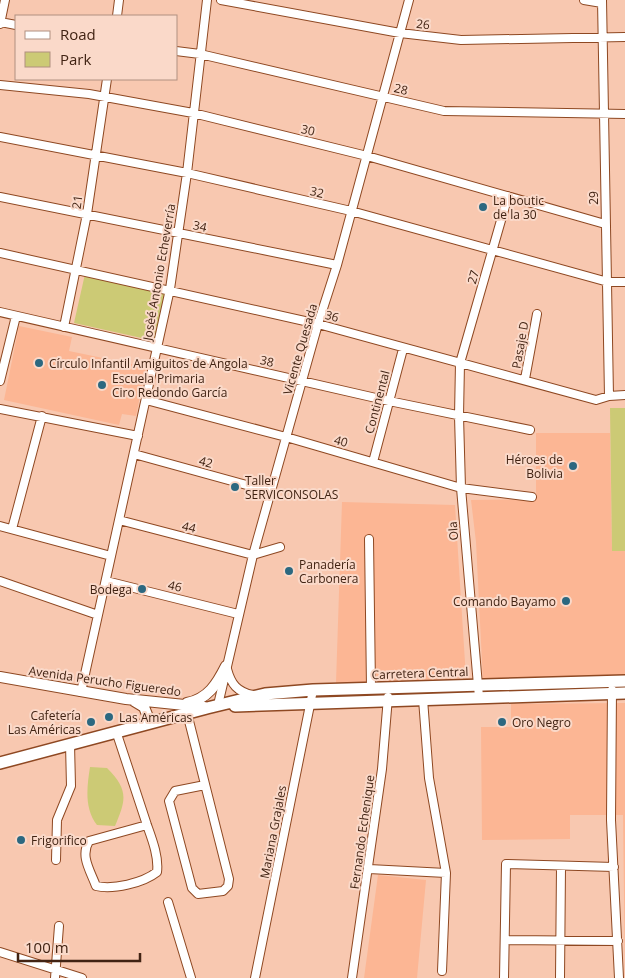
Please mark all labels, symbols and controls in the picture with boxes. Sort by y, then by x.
legend [15,15,178,80]
street label: 26 [415,15,431,33]
text: Road [60,24,96,44]
text: Park [60,49,91,69]
street label: 28 [392,79,410,99]
street label: 30 [299,120,317,140]
street label: 32 [308,182,326,202]
street label: 29 [585,191,602,205]
place label: La boutic de la 30 [493,192,544,223]
street label: 21 [68,194,86,210]
marker: La boutic de la 30 [477,201,489,213]
street label: Josèé Antonio Echeverría [138,202,179,343]
street label: 34 [192,216,209,236]
street label: 27 [463,268,483,286]
street label: Vicente Quesada [279,301,321,397]
street label: 36 [323,306,341,326]
street label: Pasaje D [507,320,533,370]
street label: 38 [258,351,276,371]
place label: Círculo Infantil Amiguitos de Angola [49,355,248,372]
marker: Círculo Infantil Amiguitos de Angola [33,357,45,369]
street label: Continental [360,368,394,436]
place label: Escuela Primaria Ciro Redondo García [112,370,227,401]
marker: Escuela Primaria Ciro Redondo García [96,379,108,391]
street label: 40 [332,431,350,451]
place label: Héroes de Bolivia [506,451,563,482]
street label: 42 [197,452,215,472]
marker: Héroes de Bolivia [567,460,579,472]
place label: Taller SERVICONSOLAS [245,472,338,503]
marker: Taller SERVICONSOLAS [229,481,241,493]
street label: 44 [180,517,198,537]
street label: Ola [444,521,462,541]
place label: Panadería Carbonera [299,556,358,587]
marker: Panadería Carbonera [283,565,295,577]
street label: 46 [166,576,184,596]
place label: Bodega [90,581,132,598]
marker: Bodega [136,583,148,595]
place label: Comando Bayamo [453,593,556,610]
marker: Comando Bayamo [560,595,572,607]
street label: Avenida Perucho Figueredo [28,662,182,700]
street label: Carretera Central [371,663,469,683]
place label: Cafetería Las Américas [8,707,81,738]
place label: Las Américas [119,709,193,726]
marker: Las Américas [103,711,115,723]
place label: Oro Negro [512,714,571,731]
marker: Cafetería Las Américas [85,716,97,728]
marker: Oro Negro [496,716,508,728]
street label: Fernando Echenique [346,774,378,890]
street label: Mariana Grajales [256,784,290,880]
place label: Frigorifico [31,832,87,849]
marker: Frigorifico [15,834,27,846]
scale bar [18,930,140,962]
text: 100 m [25,937,69,957]

